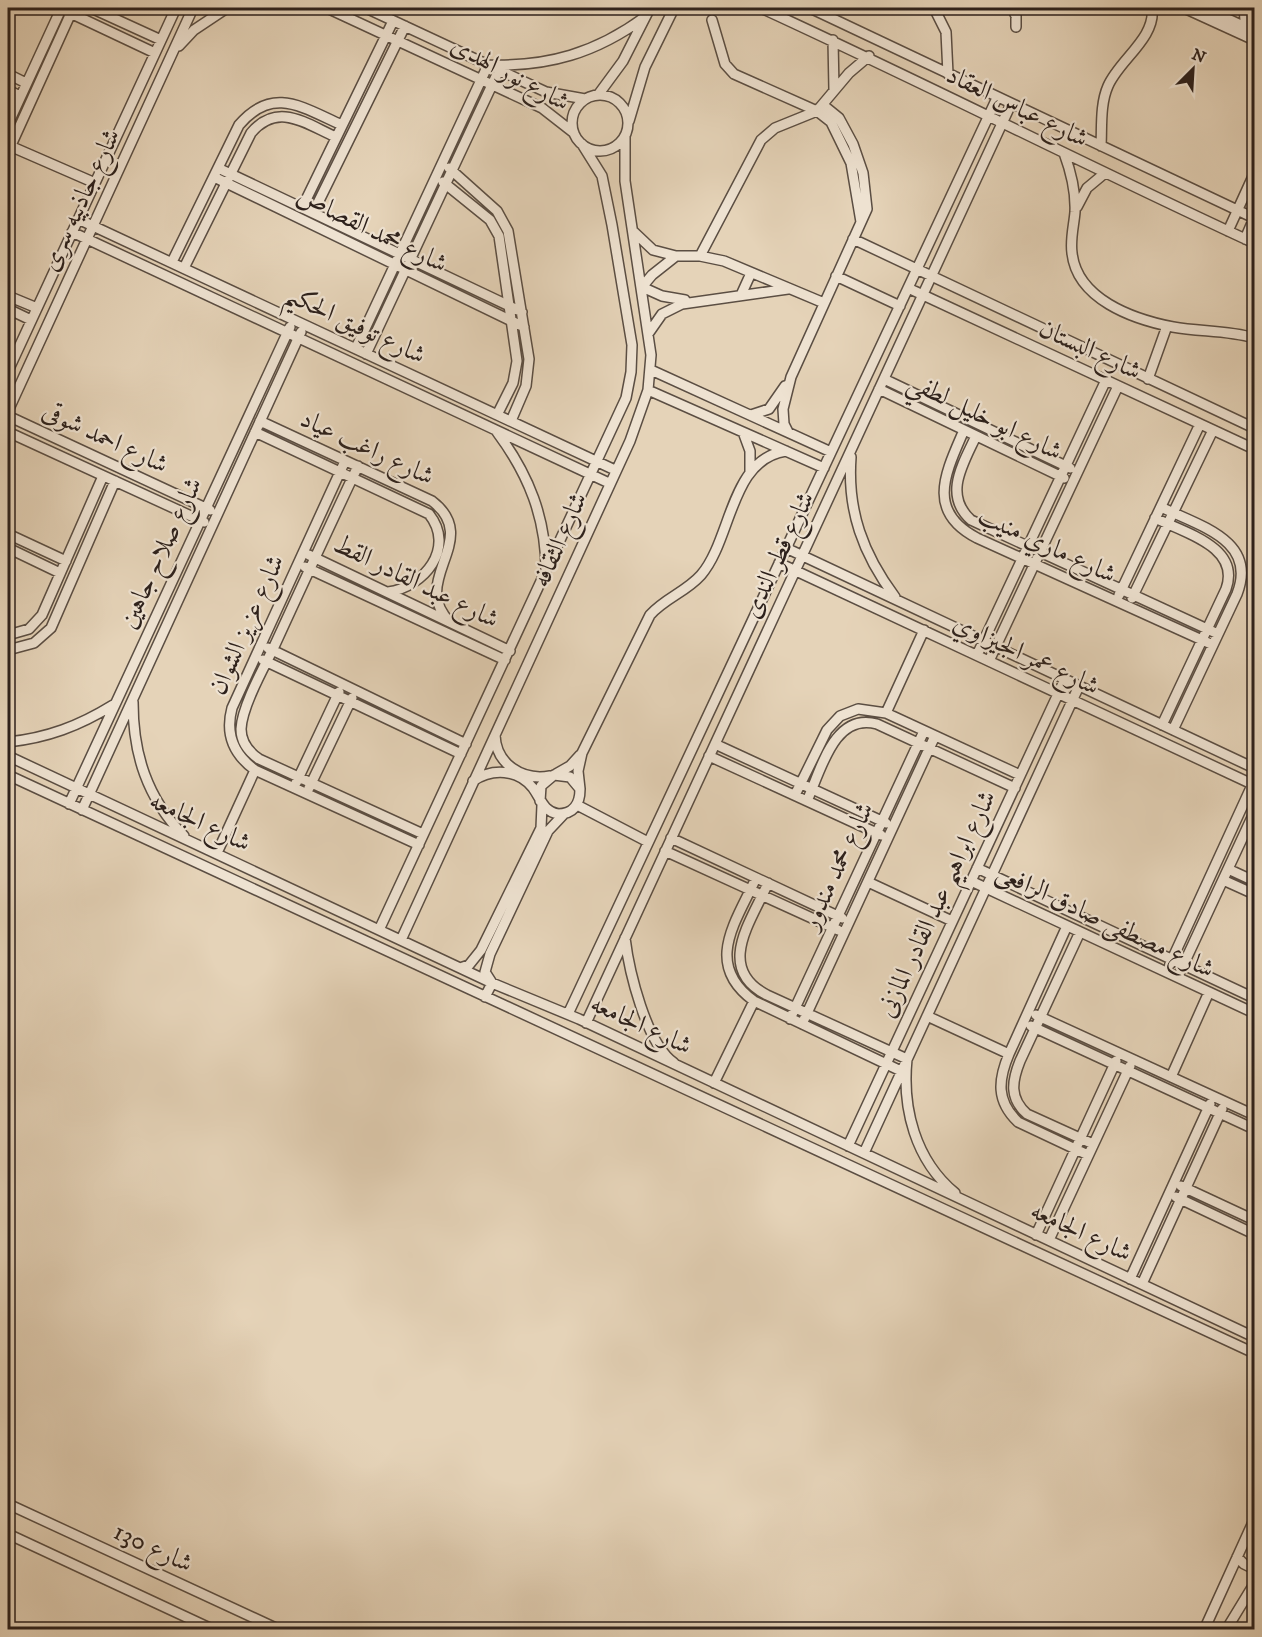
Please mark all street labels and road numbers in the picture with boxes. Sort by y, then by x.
street label: شارع نور الهدى [443,29,575,123]
street label: شارع عباس العقاد [939,58,1093,159]
street label: شارع جاذبيه سرى [34,123,132,278]
street label: شارع محمد القصاص [289,179,453,284]
street label: شارع توفيق الحكيم [276,278,431,379]
street label: شارع البستان [1032,312,1146,392]
street label: شارع ابو خليل لطفي [899,365,1068,476]
street label: شارع احمد شوقى [35,394,173,485]
street label: شارع راغب عياد [293,403,439,497]
street label: شارع صلاح جاهين [112,472,216,636]
street label: شارع قطر الندى [735,486,826,625]
street label: شارع الثقافه [524,487,599,594]
street label: شارع ماري منيب [971,499,1121,595]
street label: شارع عبد القادر القط [326,528,504,640]
street label: شارع عزيز الشوان [201,550,296,702]
street label: شارع عمر الجيزاوي [946,607,1105,707]
street label: شارع الجامعه [142,784,256,863]
street label: شارع ابراهيم عبد القادر المازنى [870,785,1011,1026]
street label: شارع محمد مندور [793,797,886,939]
street label: شارع مصطفى صادق الرافعى [989,856,1219,990]
street label: شارع الجامعه [583,987,697,1066]
street label: شارع الجامعه [1023,1194,1137,1273]
street label: شارع 130 [106,1515,198,1584]

